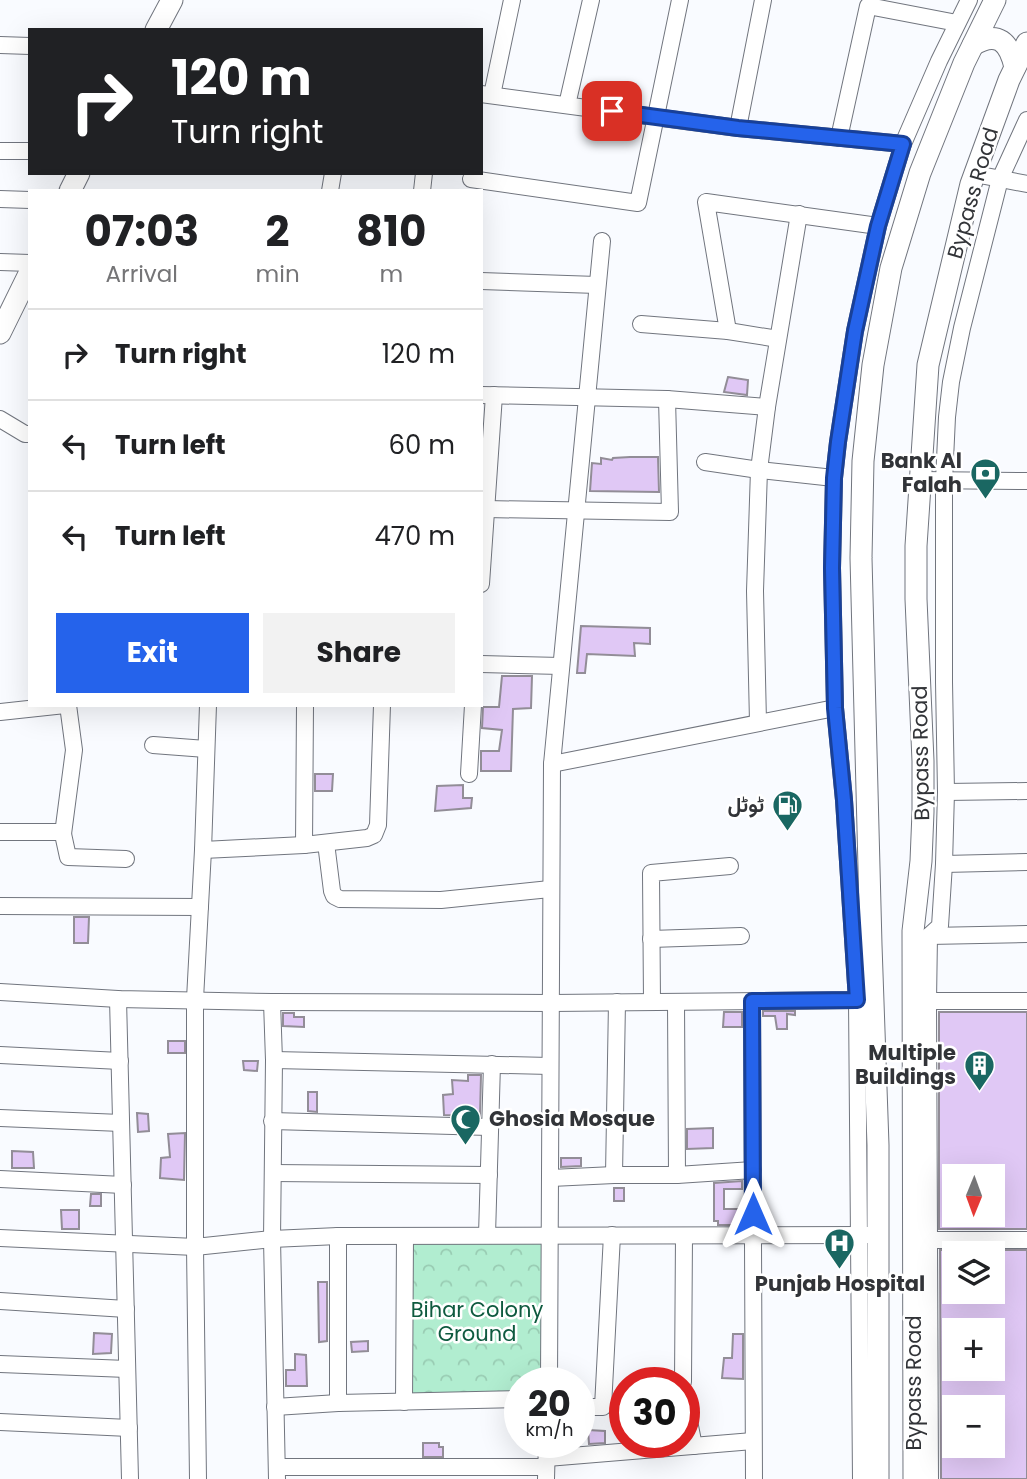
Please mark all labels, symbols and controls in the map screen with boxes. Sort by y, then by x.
text: 120 m [171,44,312,112]
icon: right [56,56,147,147]
pin [582,81,642,141]
icon: arrive [593,92,631,130]
text: Turn right [171,109,323,154]
street label: Bypass Road [940,124,1005,262]
text: 07:03 [84,202,199,261]
text: 2 [266,202,290,261]
text: 810 [356,202,427,261]
text: Arrival [106,258,178,290]
text: min [256,258,300,290]
text: m [379,258,403,290]
icon: right [56,336,94,374]
text: Turn right [115,336,247,372]
text: 120 m [382,336,455,372]
icon: left [56,427,94,465]
text: Turn left [115,427,226,463]
text: 60 m [388,427,455,463]
place label: Bank Al Falah [881,446,962,499]
bank icon: Bank Al Falah [968,456,1002,500]
icon: left [56,518,94,556]
text: Turn left [115,518,226,554]
text: 470 m [374,518,455,554]
button: Exit [56,613,249,693]
button: Share [263,613,455,693]
street label: Bypass Road [905,685,936,821]
fuel station icon: ٹوٹل [770,788,804,832]
place label: ٹوٹل [728,790,765,819]
place label: Multiple Buildings [855,1038,956,1091]
building icon: Multiple Buildings [962,1048,996,1092]
mosque icon: Ghosia Mosque [449,1102,483,1146]
place label: Ghosia Mosque [489,1104,655,1133]
north arrow [942,1164,1004,1227]
map controls [942,1164,1005,1458]
position arrow [716,1177,790,1251]
hospital icon: Punjab Hospital [823,1227,857,1271]
button: layers [942,1241,1005,1304]
place label: Punjab Hospital [755,1269,925,1298]
park label: Bihar Colony Ground [411,1295,543,1348]
street label: Bypass Road [899,1315,928,1451]
button: + [942,1318,1005,1381]
speed limit sign: 30 [609,1367,700,1458]
text: 20 [528,1379,571,1428]
button: − [942,1395,1005,1458]
text: km/h [526,1417,573,1442]

